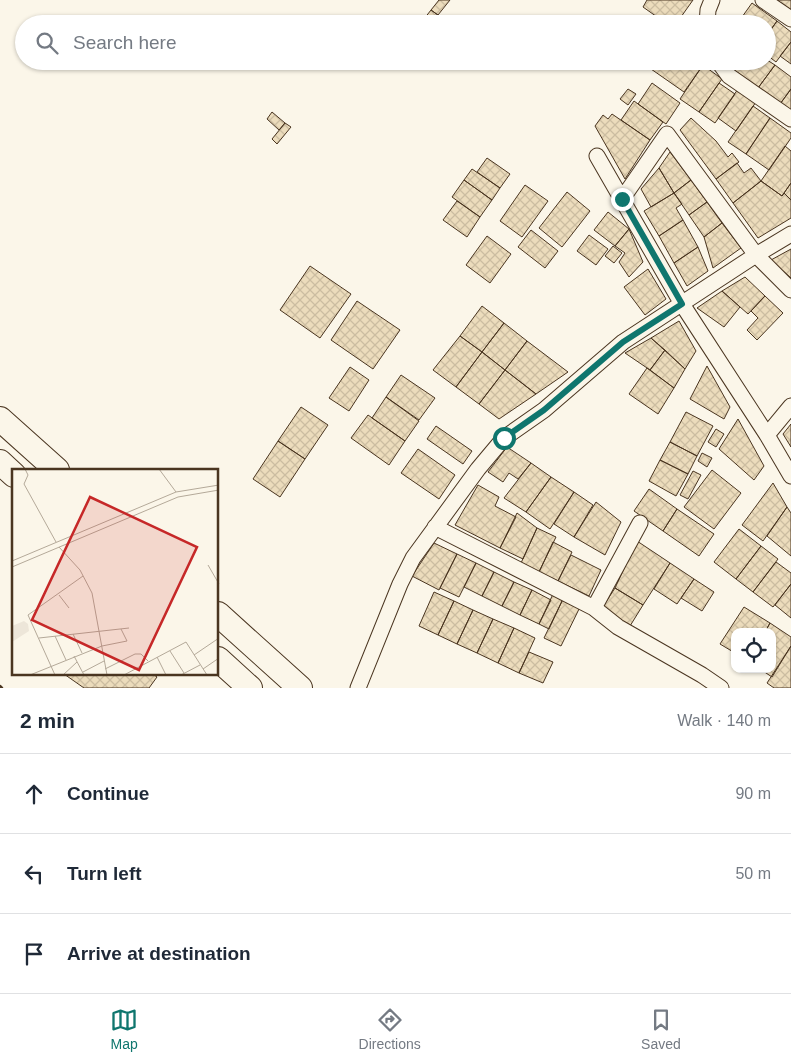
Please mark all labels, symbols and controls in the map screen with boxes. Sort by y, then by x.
search box [15,15,776,70]
icon: search [33,29,61,57]
text: Search here [73,32,177,53]
route end [611,188,634,211]
route start [493,427,516,450]
inset map [12,469,219,676]
map controls [731,628,776,673]
button: locate [731,628,776,673]
text: 2 min [20,709,75,732]
text: Walk · 140 m [677,712,771,729]
icon: ahead [20,780,48,808]
text: Continue [67,783,149,804]
text: 90 m [735,785,771,802]
icon: left [20,860,48,888]
text: Turn left [67,863,142,884]
text: 50 m [735,865,771,882]
icon: arrive [20,940,48,968]
text: Arrive at destination [67,943,251,964]
tab: Map [110,1006,138,1052]
tab: Directions [359,1006,421,1052]
tab: Saved [641,1006,681,1052]

